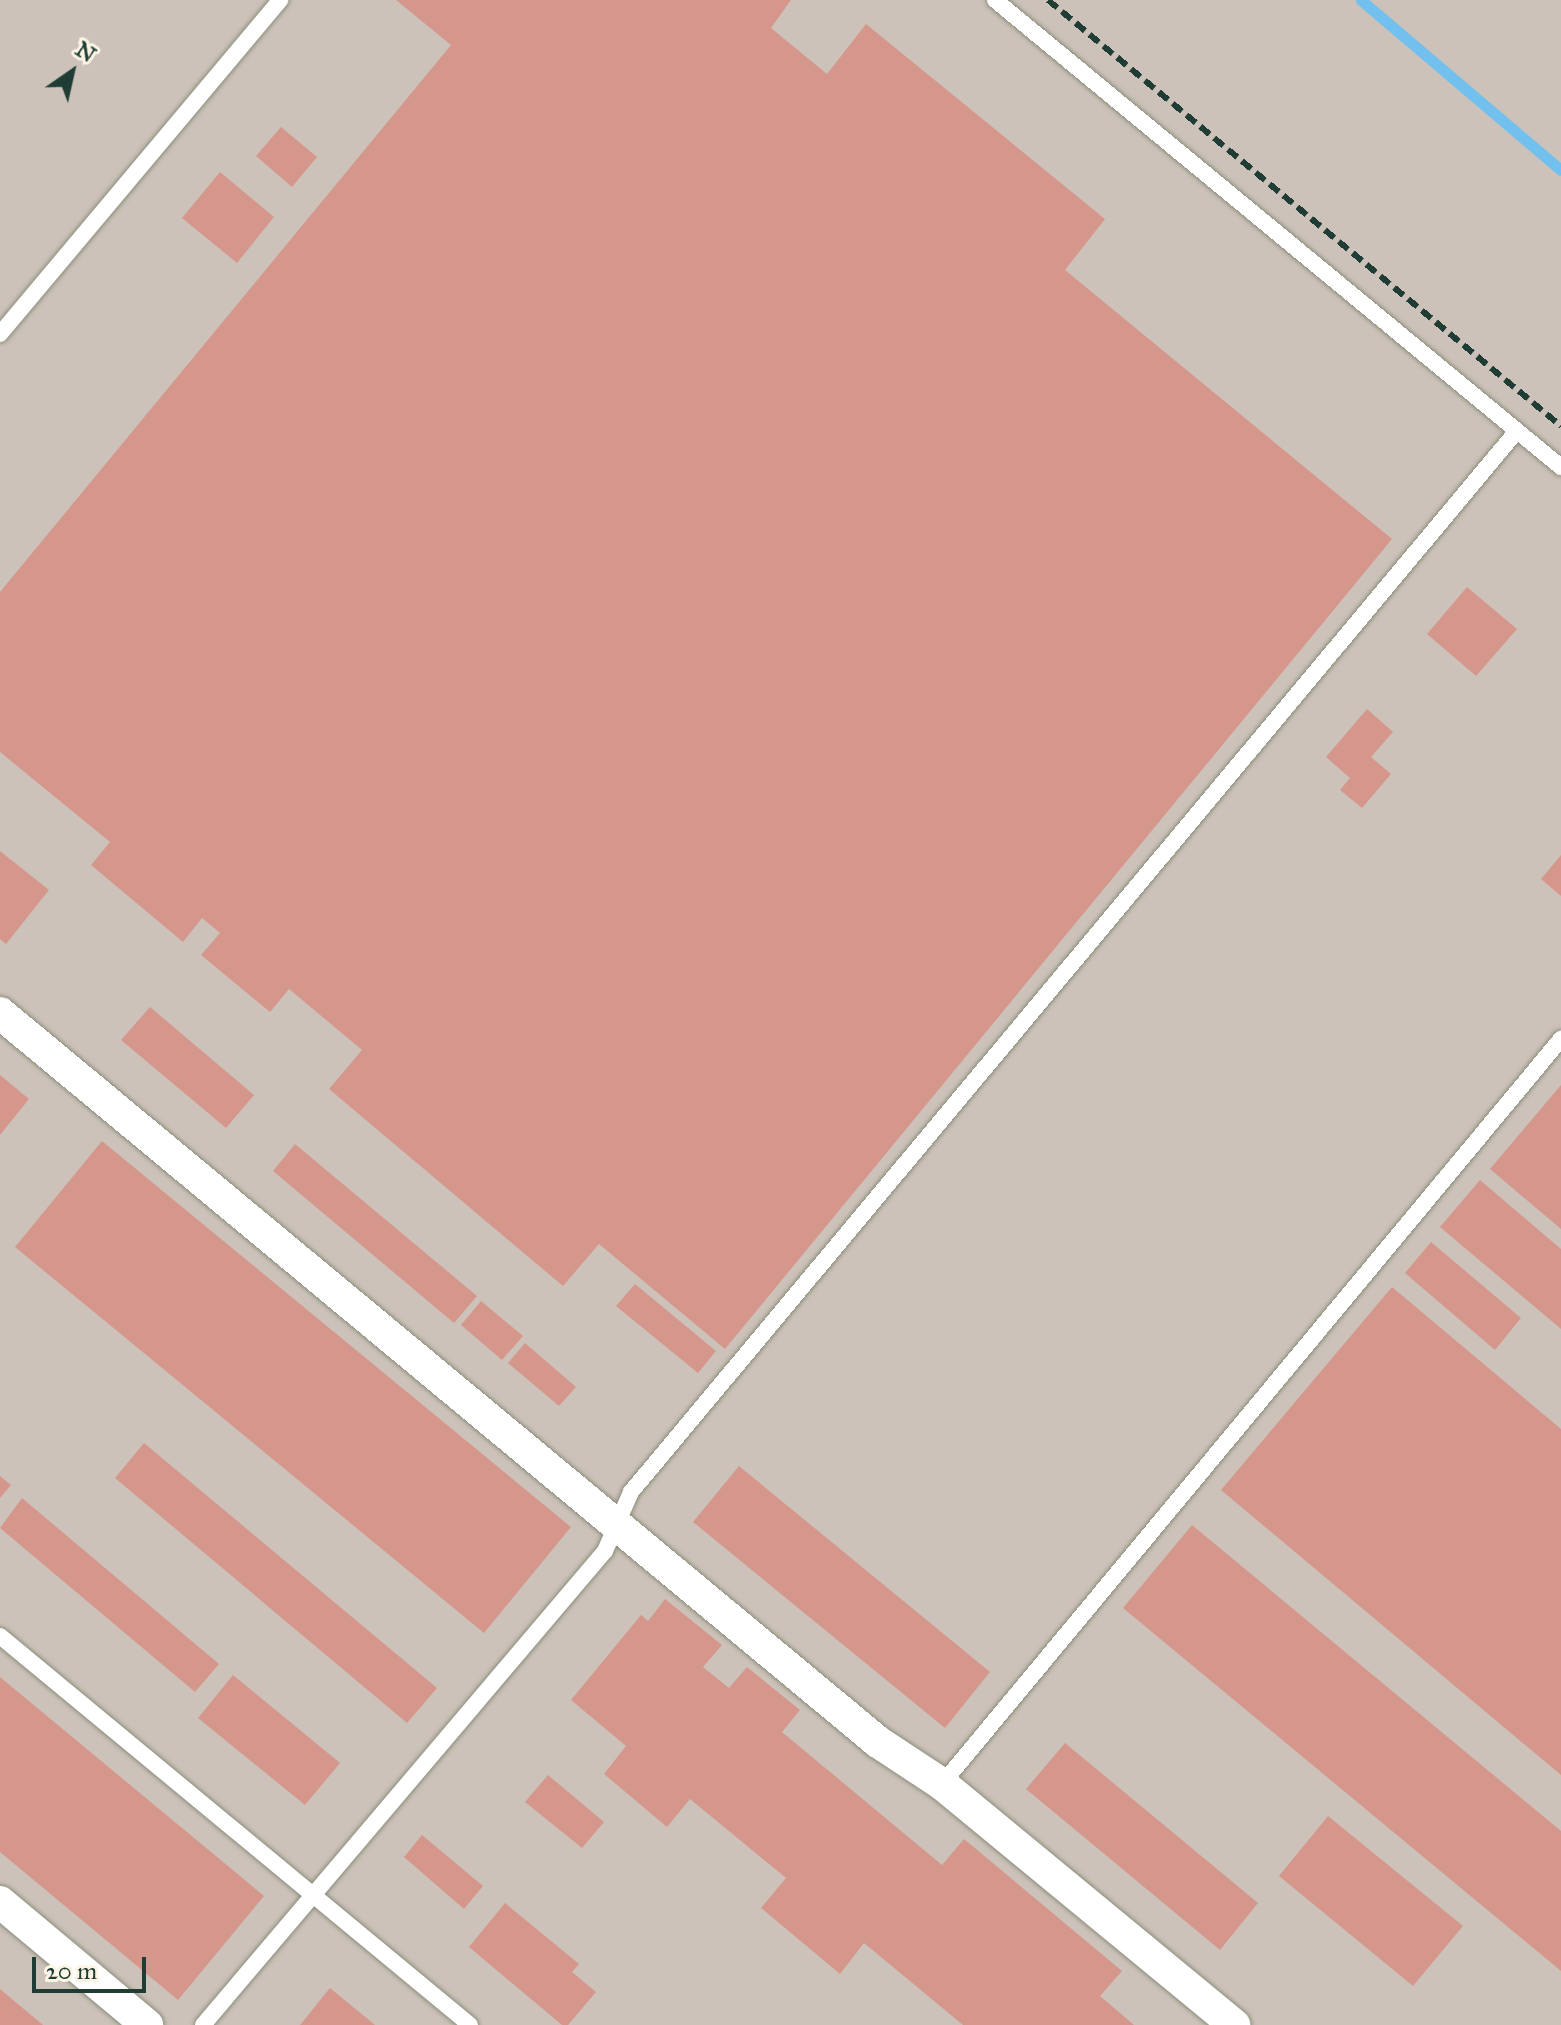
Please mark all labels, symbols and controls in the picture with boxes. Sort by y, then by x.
north arrow [32,32,112,112]
text: N [70,35,101,68]
scale bar [36,1941,150,1991]
text: 20 m [46,1956,97,1986]

